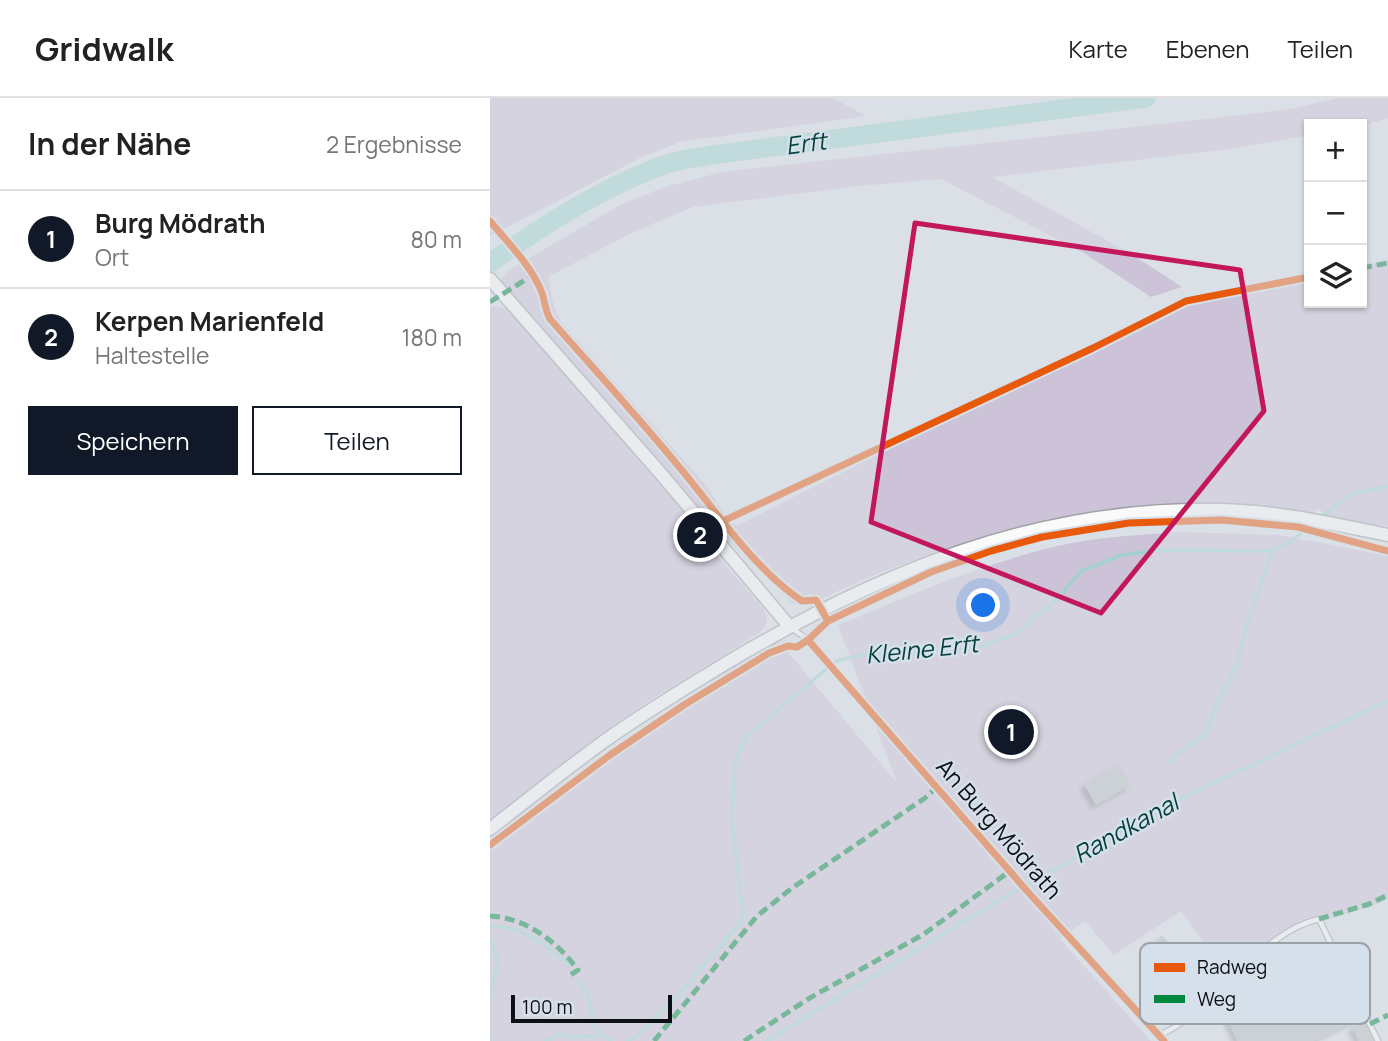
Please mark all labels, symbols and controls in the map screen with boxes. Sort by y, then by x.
text: Gridwalk [35,26,173,71]
text: Karte [1068,32,1128,65]
text: Ebenen [1166,32,1249,65]
text: Teilen [1287,32,1353,65]
map controls [1304,119,1367,308]
button: + [1304,119,1367,182]
text: In der Nähe [28,123,191,164]
water label: Erft [783,123,830,162]
text: 2 Ergebnisse [326,128,462,160]
button: − [1304,182,1367,245]
text: Burg Mödrath [95,205,266,241]
text: 1 [46,223,56,255]
text: 80 m [411,223,462,255]
text: Ort [95,241,129,273]
button: layers [1304,245,1367,308]
text: Kerpen Marienfeld [95,303,324,339]
text: 2 [44,321,58,353]
text: 180 m [402,321,462,353]
text: Haltestelle [95,339,210,371]
button: Speichern [28,406,238,475]
button: Teilen [252,406,462,475]
pin: 2 [677,509,723,561]
your location [966,588,1000,622]
water label: Kleine Erft [864,626,982,671]
pin: 1 [988,706,1034,758]
street label: An Burg Mödrath [930,751,1070,906]
water label: Randkanal [1067,784,1187,870]
legend [1140,943,1370,1024]
text: Radweg [1197,954,1267,980]
text: Weg [1197,986,1236,1012]
scale bar [511,992,672,1024]
text: 100 m [522,994,573,1020]

